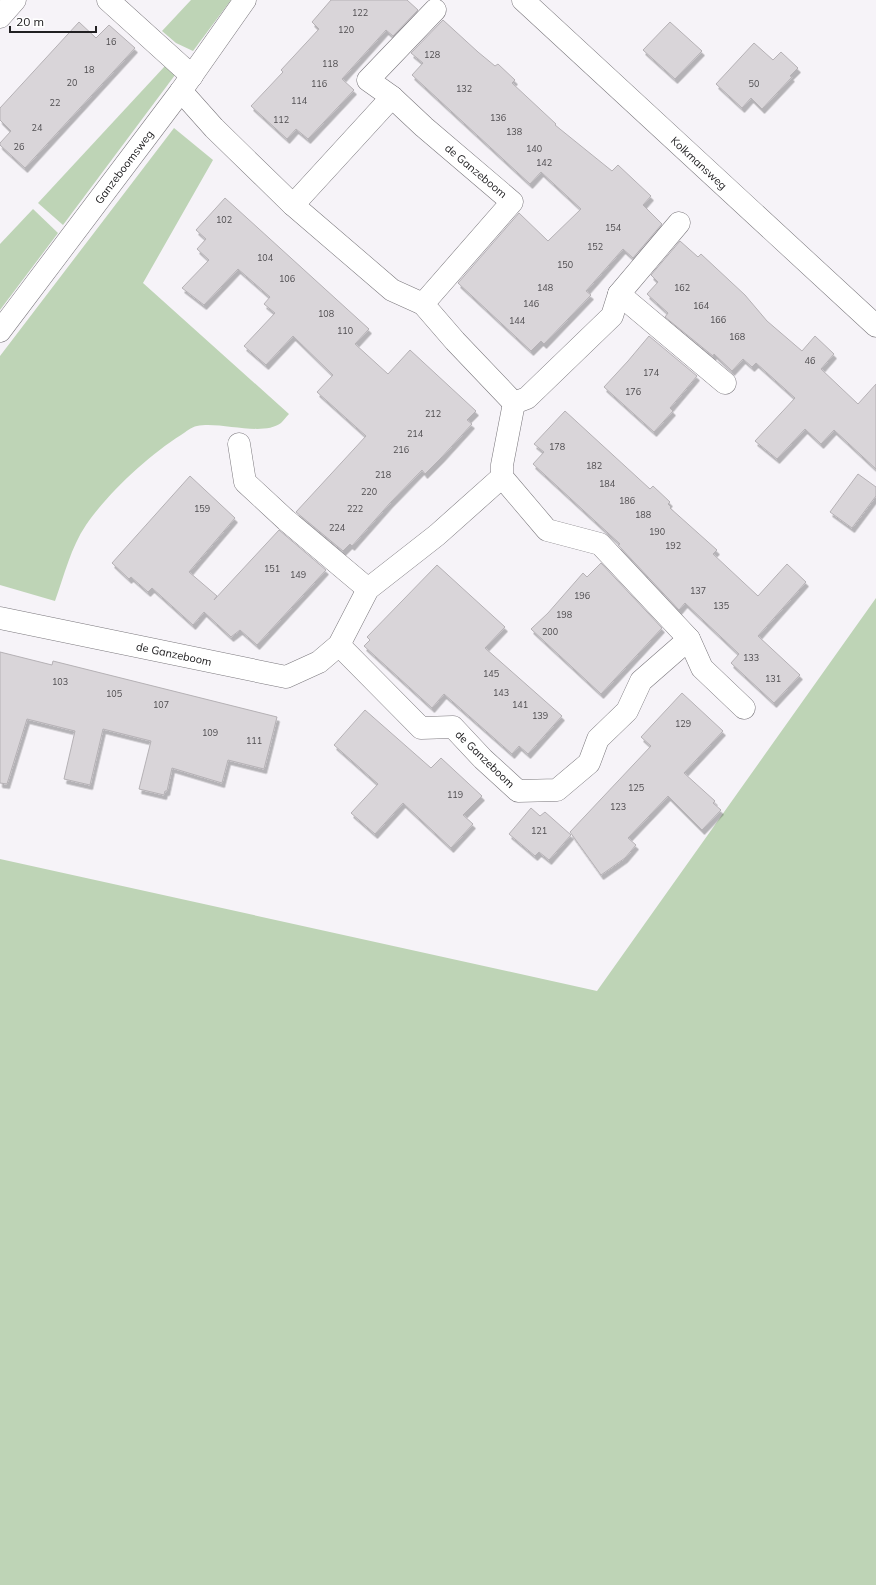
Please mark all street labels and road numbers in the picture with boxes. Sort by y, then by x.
street label: Ganzeboomsweg [92,127,156,207]
street label: Kolkmansweg [668,133,730,193]
street label: de Ganzeboom [442,141,510,201]
street label: de Ganzeboom [135,639,213,669]
street label: de Ganzeboom [452,727,518,791]

